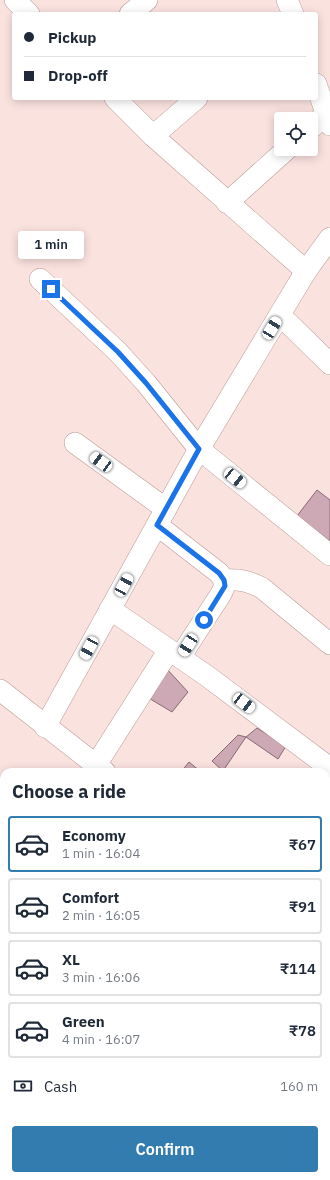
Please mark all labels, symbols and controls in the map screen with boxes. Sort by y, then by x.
text: Pickup [48,28,96,47]
text: Drop-off [48,66,108,85]
map controls [274,112,318,156]
button: locate [274,112,318,156]
callout: 1 min [18,231,84,259]
text: 1 min [34,236,68,253]
route end [42,280,60,298]
car [261,315,283,341]
car [88,450,114,474]
car [222,466,248,490]
car [113,572,135,598]
route start [195,611,213,629]
car [176,632,200,658]
car [78,635,100,661]
car [231,691,257,715]
text: Choose a ride [12,780,126,803]
icon: car [14,826,50,862]
text: Economy [62,826,126,845]
text: ₹67 [289,835,316,854]
text: 1 min · 16:04 [62,845,140,862]
icon: car [14,888,50,924]
text: Comfort [62,888,119,907]
text: ₹91 [289,897,316,916]
text: 2 min · 16:05 [62,907,140,924]
icon: car [14,950,50,986]
text: XL [62,950,80,969]
text: ₹114 [280,959,316,978]
text: 3 min · 16:06 [62,969,140,986]
icon: car [14,1012,50,1048]
text: Green [62,1012,105,1031]
text: ₹78 [289,1021,316,1040]
text: 4 min · 16:07 [62,1031,140,1048]
icon: cash [12,1075,34,1097]
text: Cash [44,1077,77,1096]
text: 160 m [280,1078,318,1095]
button: Confirm [12,1126,318,1172]

